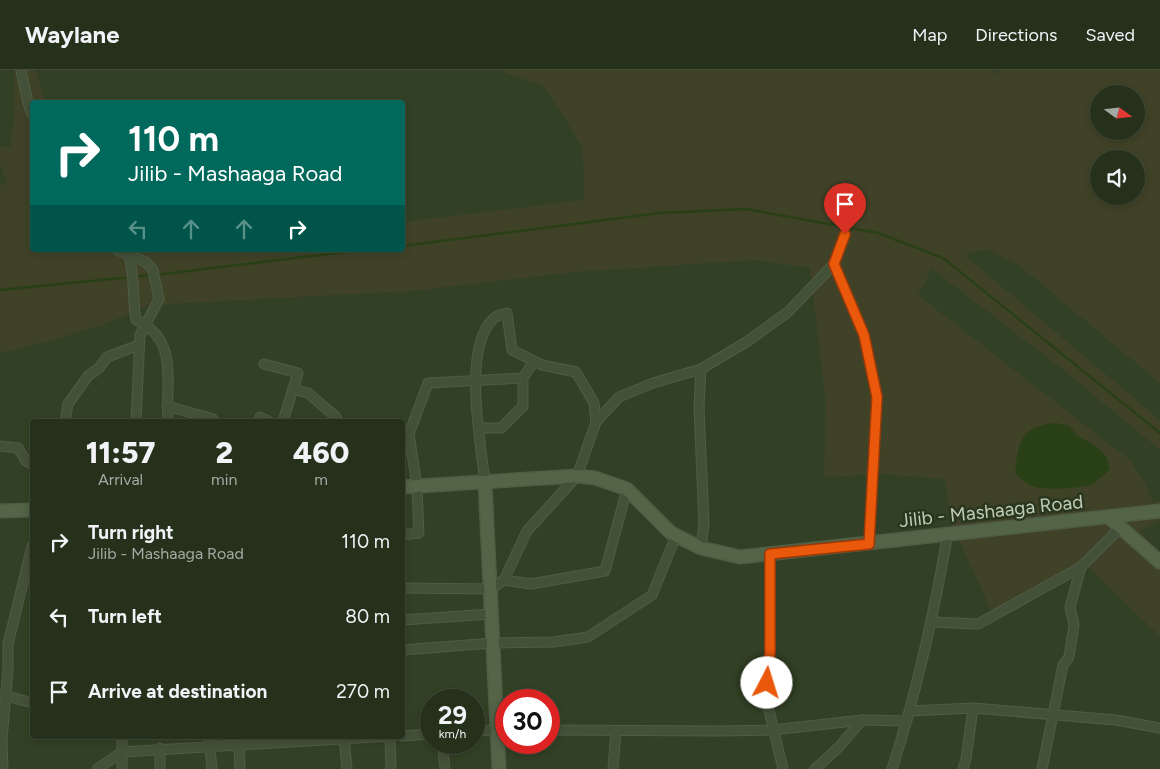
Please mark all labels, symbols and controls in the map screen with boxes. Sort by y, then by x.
text: Waylane [25,20,120,49]
text: Map [912,24,947,46]
text: Directions [975,24,1057,46]
text: Saved [1085,24,1135,46]
north arrow [1090,85,1145,140]
map controls [1090,85,1145,205]
text: 110 m [128,118,219,160]
icon: right [45,120,110,185]
button: sound [1090,150,1145,205]
text: Jilib - Mashaaga Road [128,160,342,187]
pin [824,183,866,234]
icon: arrive [831,190,859,218]
icon: left [124,215,152,243]
icon: ahead [177,215,205,243]
icon: ahead [230,215,258,243]
icon: right [283,215,311,243]
text: 11:57 [86,434,155,471]
text: 2 [215,434,233,471]
text: 460 [293,434,349,471]
text: Arrival [98,470,143,489]
text: min [211,470,237,489]
text: m [314,470,328,489]
street label: Jilib - Mashaaga Road [898,490,1084,532]
text: Turn right [88,521,174,544]
icon: right [45,528,73,556]
text: 110 m [341,530,390,553]
text: Jilib - Mashaaga Road [88,544,244,563]
icon: left [45,603,73,631]
text: Turn left [88,605,162,628]
text: 80 m [345,605,390,628]
position arrow [740,656,792,708]
icon: arrive [45,678,73,706]
text: Arrive at destination [88,680,267,703]
text: 270 m [336,680,390,703]
speed limit sign: 30 [495,689,560,754]
text: 29 [438,700,467,730]
text: km/h [439,727,466,741]

